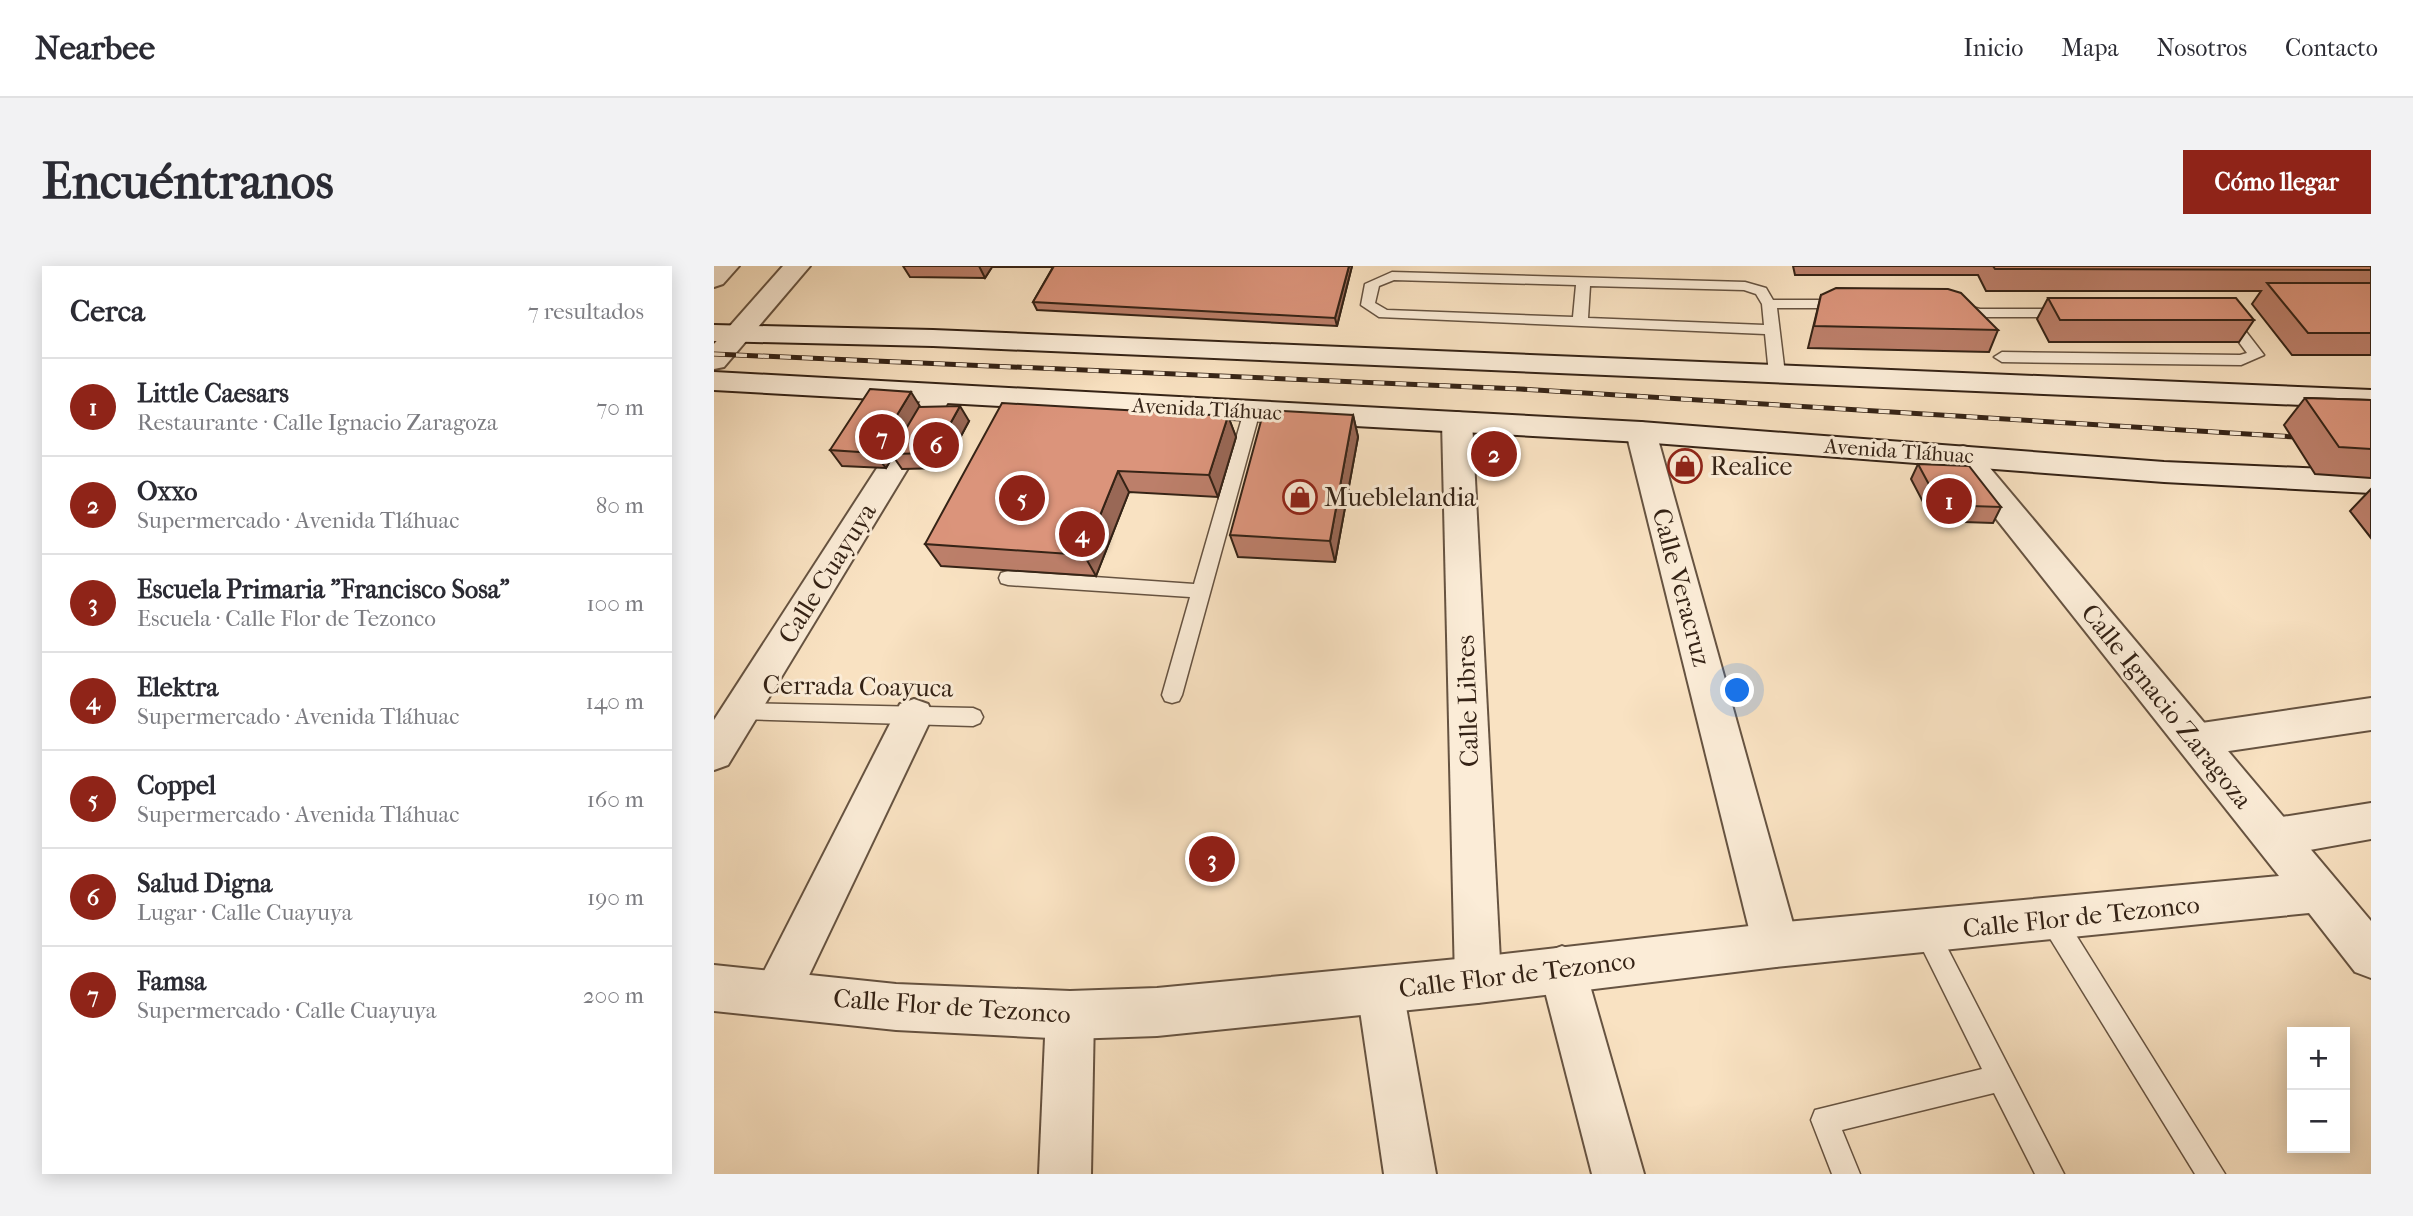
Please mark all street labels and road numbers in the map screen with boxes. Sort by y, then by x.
street label: Avenida Tláhuac [1130,393,1283,425]
street label: Avenida Tláhuac [1822,434,1975,468]
street label: Calle Cuayuya [772,496,883,649]
street label: Calle Veracruz [1646,505,1718,670]
street label: Calle Ignacio Zaragoza [2075,598,2259,816]
street label: Calle Libres [1450,634,1485,768]
street label: Cerrada Coayuca [762,669,954,704]
street label: Calle Flor de Tezonco [1961,889,2201,944]
street label: Calle Flor de Tezonco [1397,945,1637,1004]
street label: Calle Flor de Tezonco [832,983,1072,1030]

